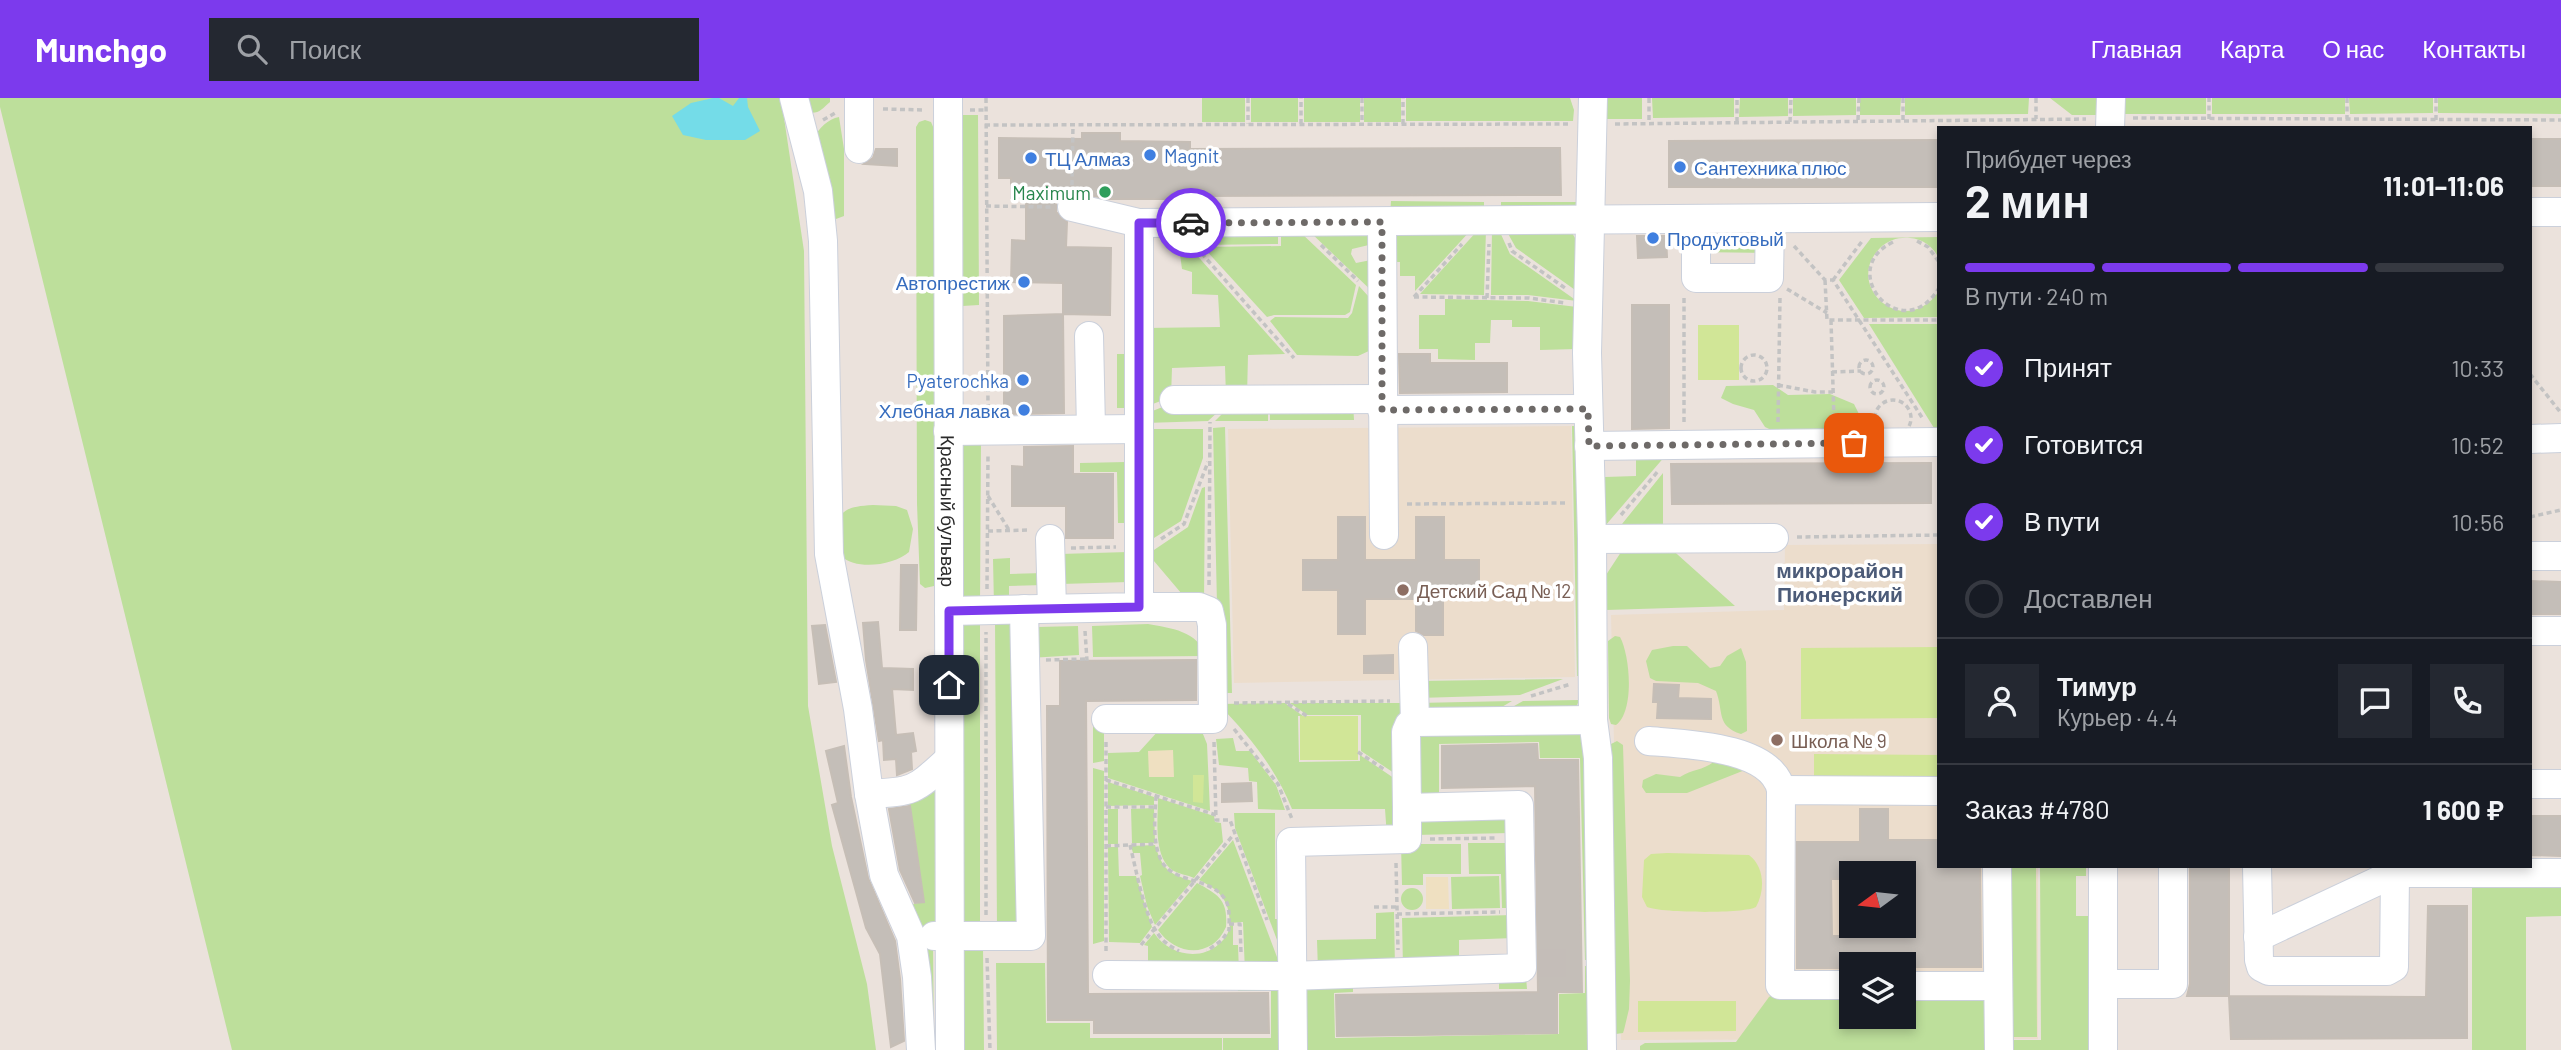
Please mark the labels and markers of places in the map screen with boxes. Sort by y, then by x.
place label: Magnit [1164,144,1219,167]
place label: ТЦ Алмаз [1045,147,1130,170]
marker: Magnit [1142,147,1158,163]
marker: ТЦ Алмаз [1023,150,1039,166]
place label: Сантехника плюс [1694,156,1846,179]
marker: Сантехника плюс [1672,159,1688,175]
place label: Maximum [1012,181,1091,204]
marker: Maximum [1097,184,1113,200]
place label: Продуктовый [1667,227,1784,250]
marker: Продуктовый [1645,230,1661,246]
place label: Автопрестиж [896,271,1010,294]
marker: Автопрестиж [1016,274,1032,290]
place label: Pyaterochka [906,369,1009,392]
marker: Pyaterochka [1015,372,1031,388]
place label: Хлебная лавка [879,399,1010,422]
marker: Хлебная лавка [1016,402,1032,418]
pin [1824,413,1884,473]
place label: Детский Сад № 12 [1417,579,1572,602]
marker: Детский Сад № 12 [1395,582,1411,598]
pin [919,655,979,715]
place label: Школа № 9 [1791,729,1887,752]
marker: Школа № 9 [1769,732,1785,748]

